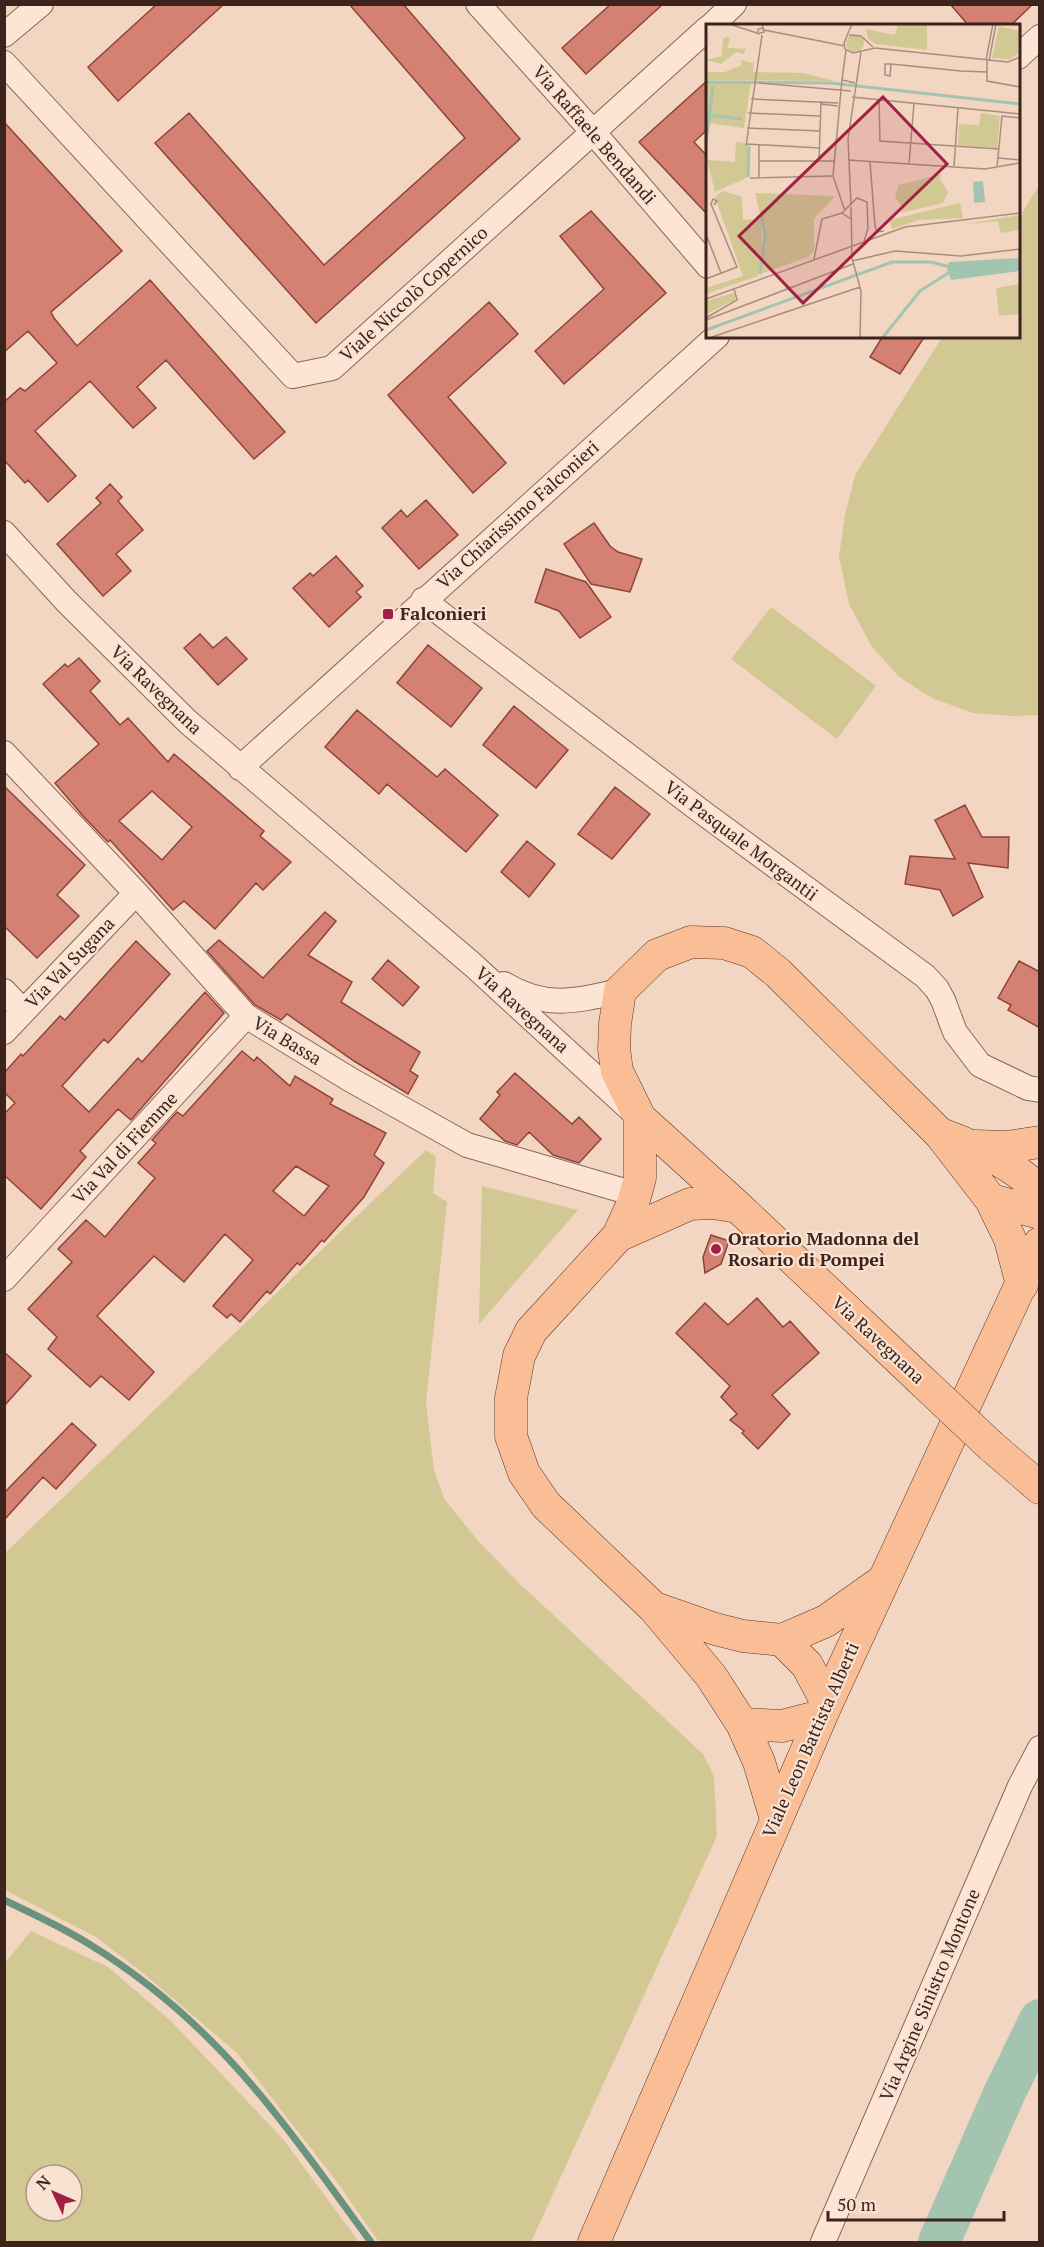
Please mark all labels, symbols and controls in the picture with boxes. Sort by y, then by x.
inset map [706,24,1020,338]
street label: Via Raffaele Bendandi [528,60,662,209]
street label: Viale Niccolò Copernico [334,220,493,366]
street label: Via Chiarissimo Falconieri [431,435,604,594]
place label: Falconieri [400,601,486,625]
marker: Falconieri [381,607,395,621]
street label: Via Ravegnana [106,639,208,739]
street label: Via Pasquale Morgantii [660,775,823,906]
street label: Via Val Sugana [19,911,119,1013]
street label: Via Ravegnana [471,961,575,1058]
street label: Via Bassa [249,1010,326,1070]
street label: Via Val di Fiemme [66,1086,182,1208]
place label: Oratorio Madonna del Rosario di Pompei [728,1226,919,1271]
marker: Oratorio Madonna del Rosario di Pompei [709,1242,723,1256]
street label: Via Ravegnana [827,1290,930,1389]
street label: Viale Leon Battista Alberti [756,1638,864,1841]
street label: Via Argine Sinistro Montone [873,1885,985,2105]
north arrow [24,2163,84,2223]
text: N [31,2171,55,2195]
scale bar [828,2184,1004,2222]
text: 50 m [837,2192,877,2216]

